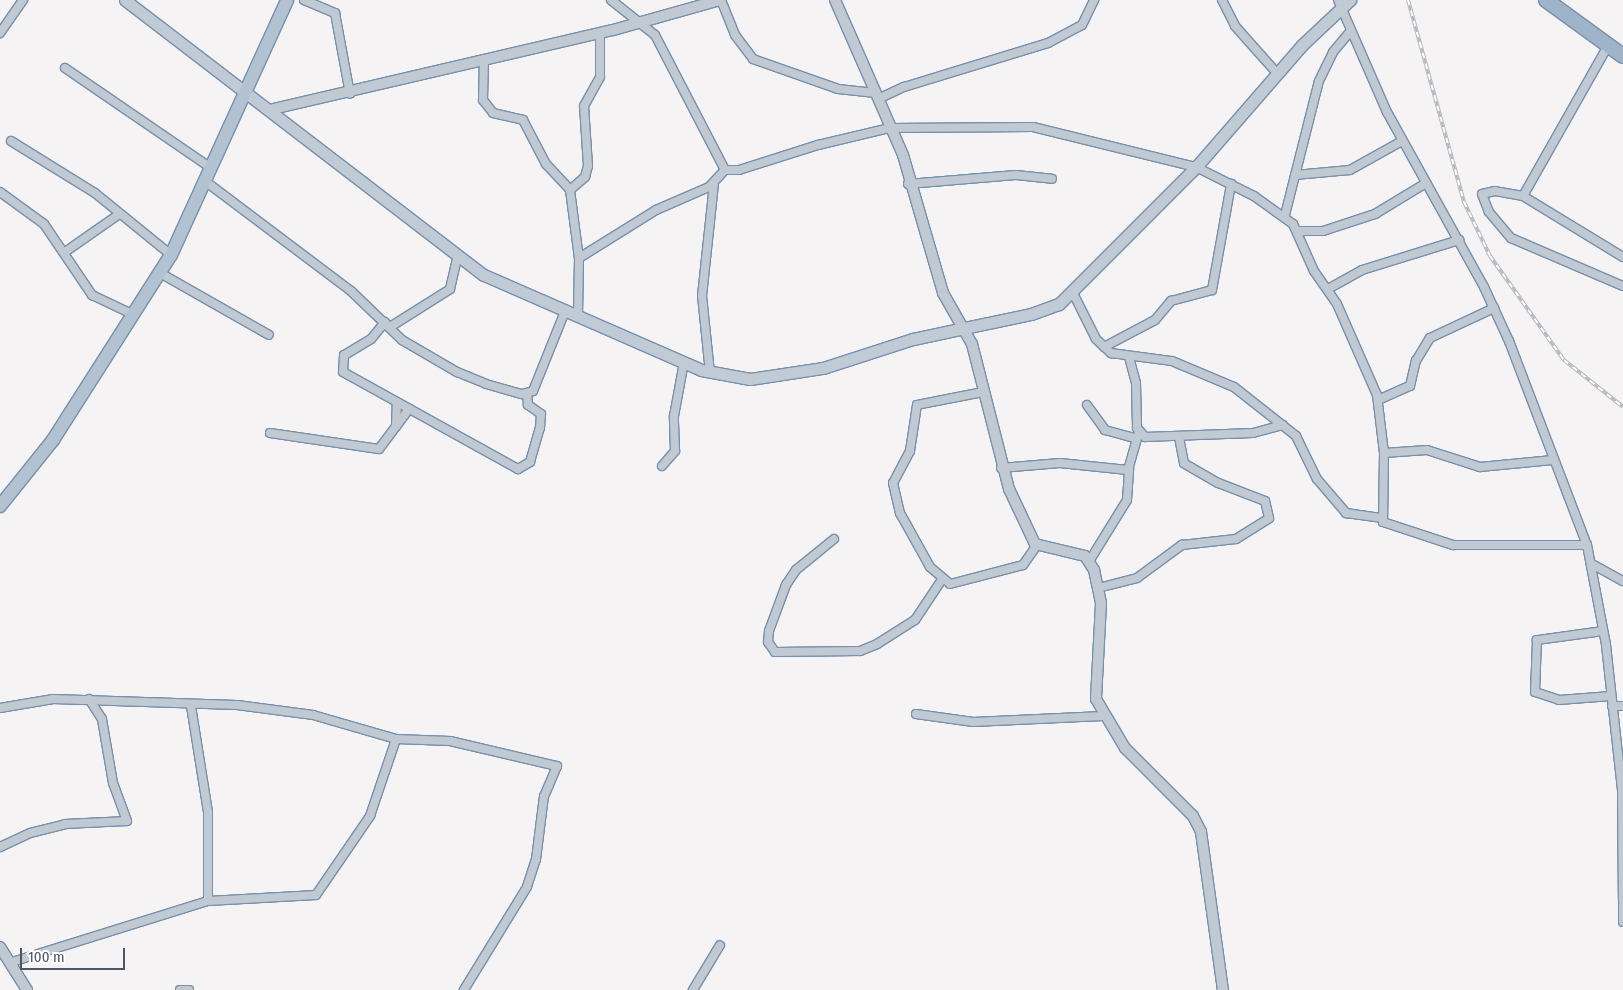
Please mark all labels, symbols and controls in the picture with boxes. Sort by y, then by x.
scale bar [22,938,128,970]
text: 100 m [28,948,65,966]

